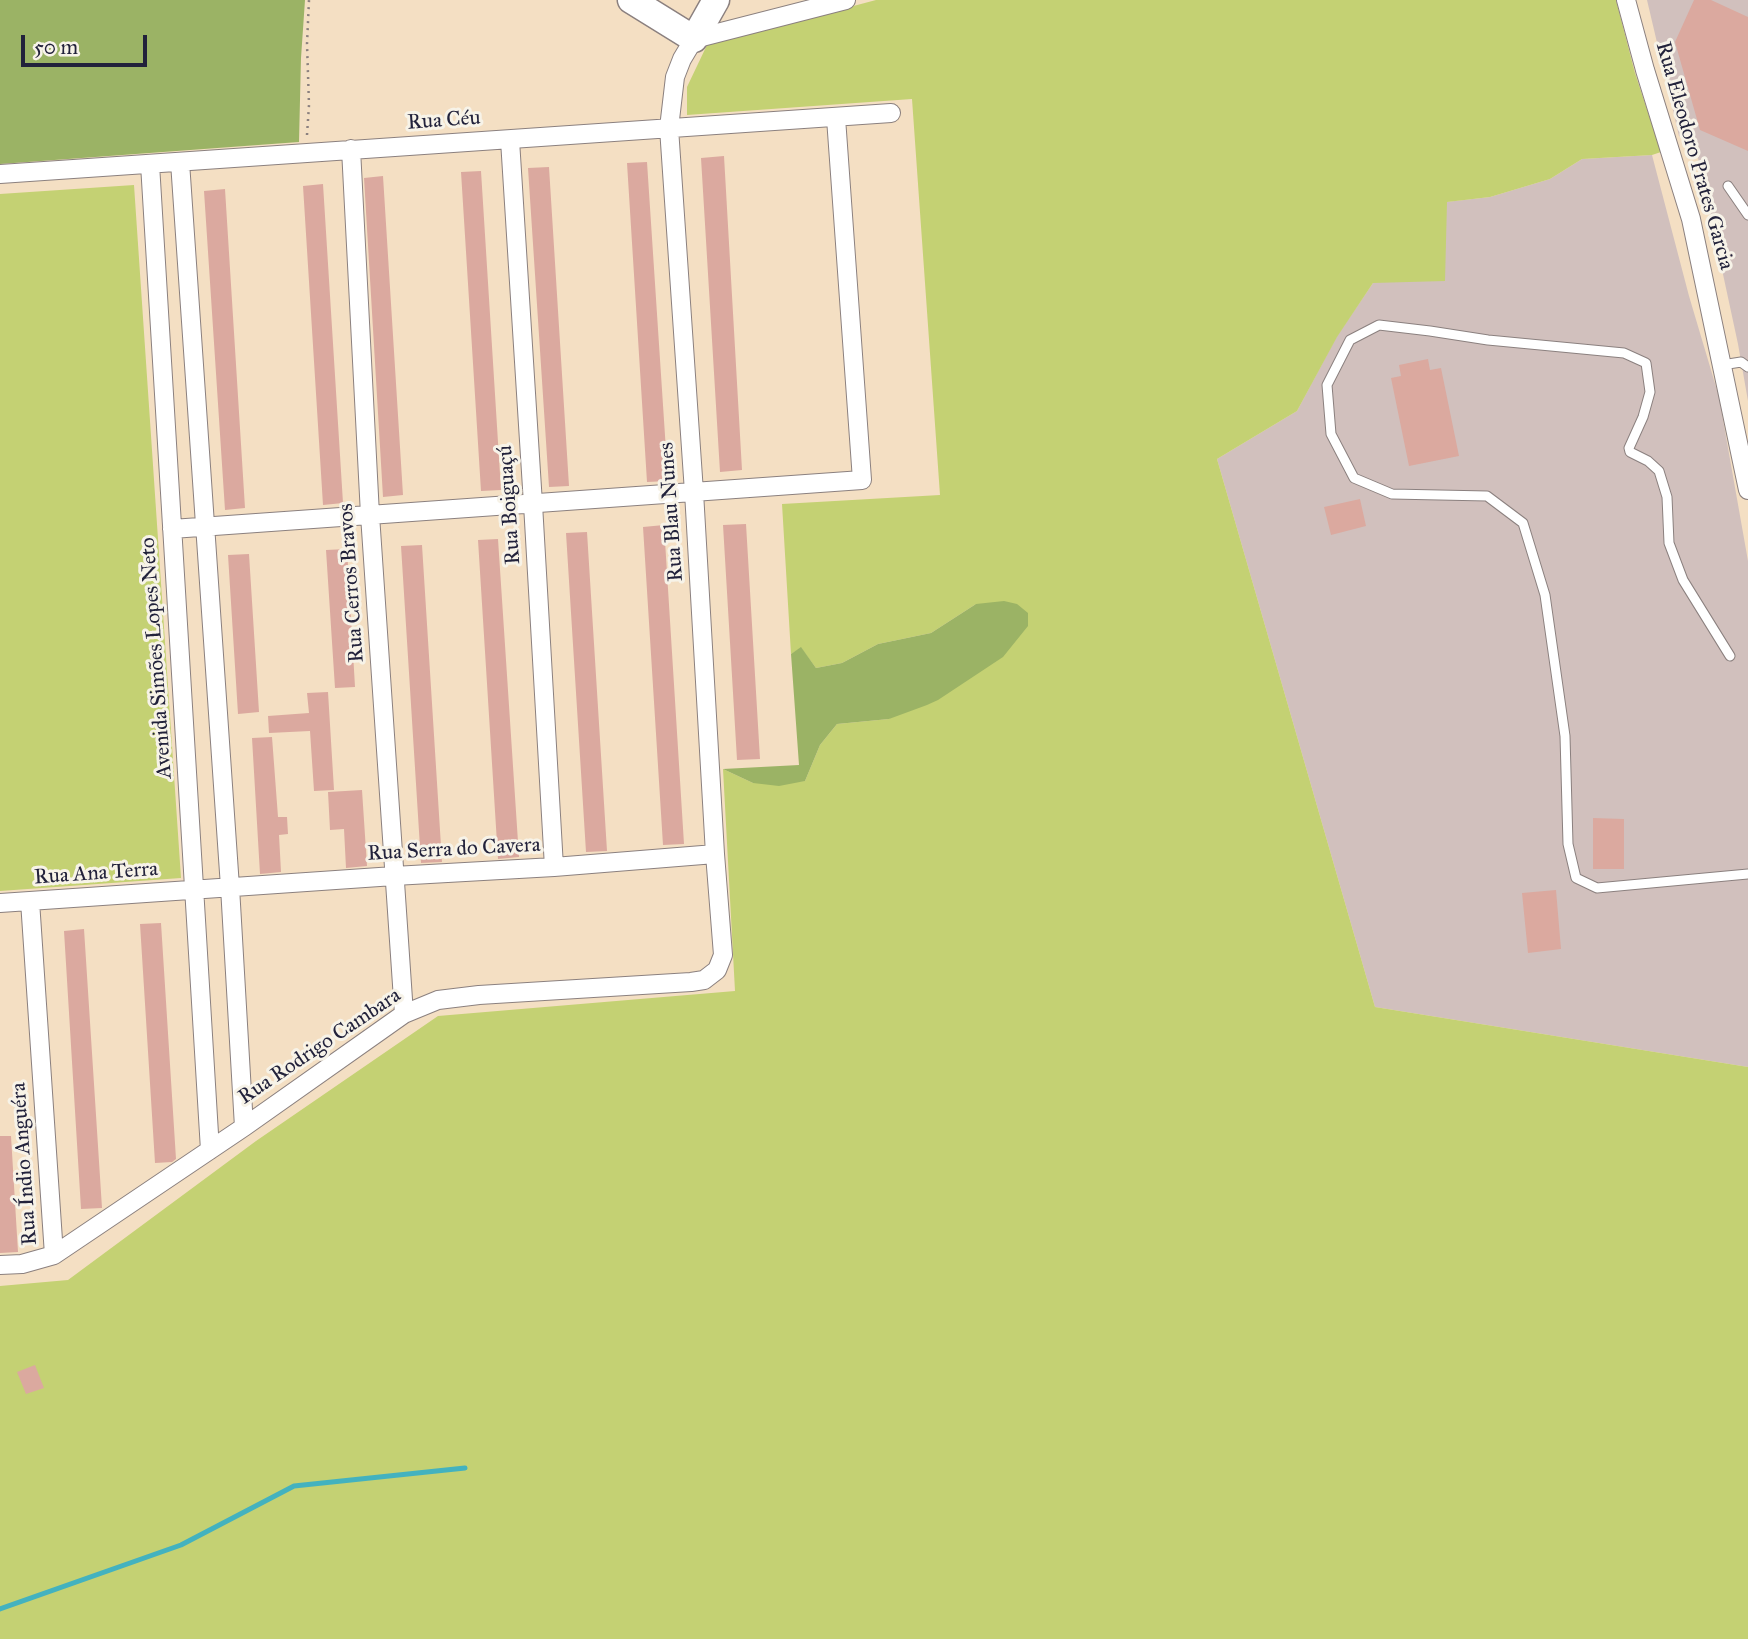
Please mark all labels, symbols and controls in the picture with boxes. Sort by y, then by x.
scale bar [24,21,150,65]
text: 50 m [34,34,78,60]
street label: Rua Eleodoro Prates Garcia [1649,39,1739,273]
street label: Rua Céu [407,106,481,136]
street label: Rua Blau Nunes [655,441,689,583]
street label: Rua Boiguaçú [493,444,527,566]
street label: Rua Cerros Bravos [334,503,370,663]
street label: Avenida Simões Lopes Neto [136,536,178,780]
street label: Rua Serra do Cavera [367,833,541,867]
street label: Rua Ana Terra [33,857,159,891]
street label: Rua Rodrigo Cambara [234,983,406,1111]
street label: Rua Índio Anguéra [7,1082,43,1246]

